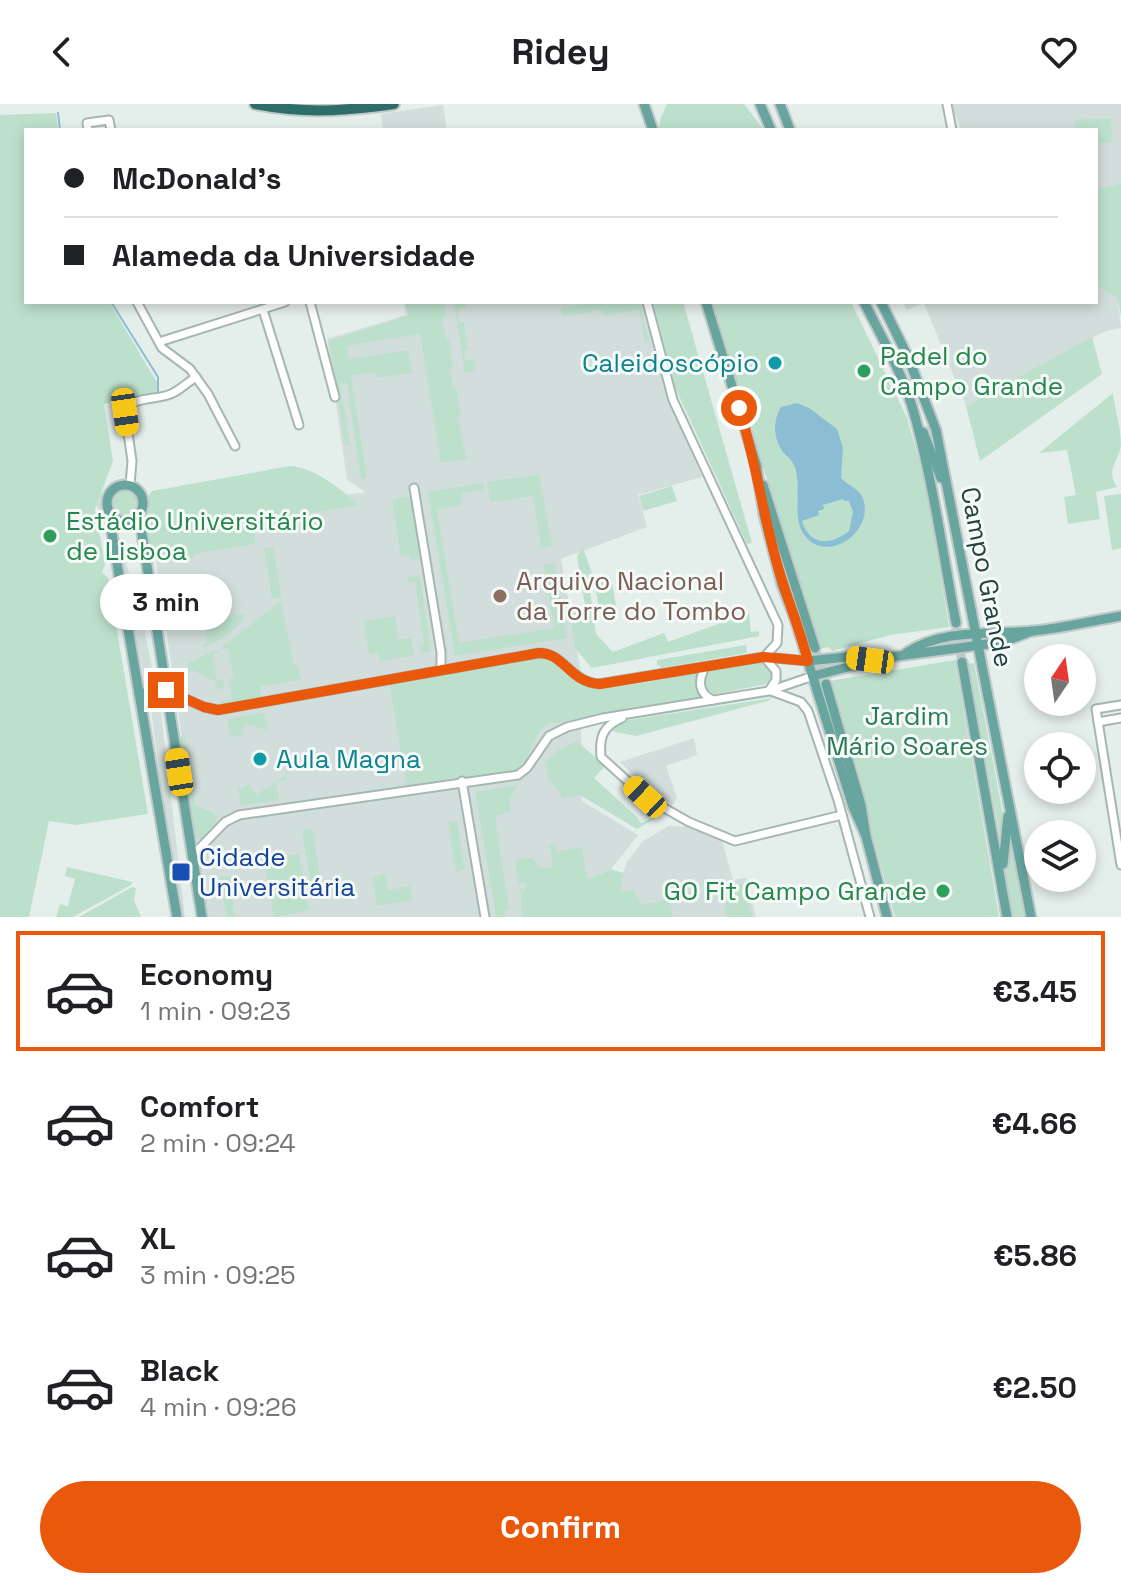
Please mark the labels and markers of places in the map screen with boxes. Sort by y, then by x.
place label: Padel do Campo Grande [880,339,1063,403]
place label: Caleidoscópio [582,346,759,380]
marker: Caleidoscópio [766,354,784,372]
marker: Padel do Campo Grande [855,362,873,380]
place label: Estádio Universitário de Lisboa [66,504,324,568]
marker: Estádio Universitário de Lisboa [41,527,59,545]
place label: Arquivo Nacional da Torre do Tombo [516,564,746,628]
marker: Arquivo Nacional da Torre do Tombo [491,587,509,605]
place label: Aula Magna [276,742,421,776]
marker: Aula Magna [251,750,269,768]
place label: Cidade Universitária [199,840,355,904]
marker: Cidade Universitária [170,861,192,883]
place label: GO Fit Campo Grande [664,874,927,908]
marker: GO Fit Campo Grande [934,882,952,900]

